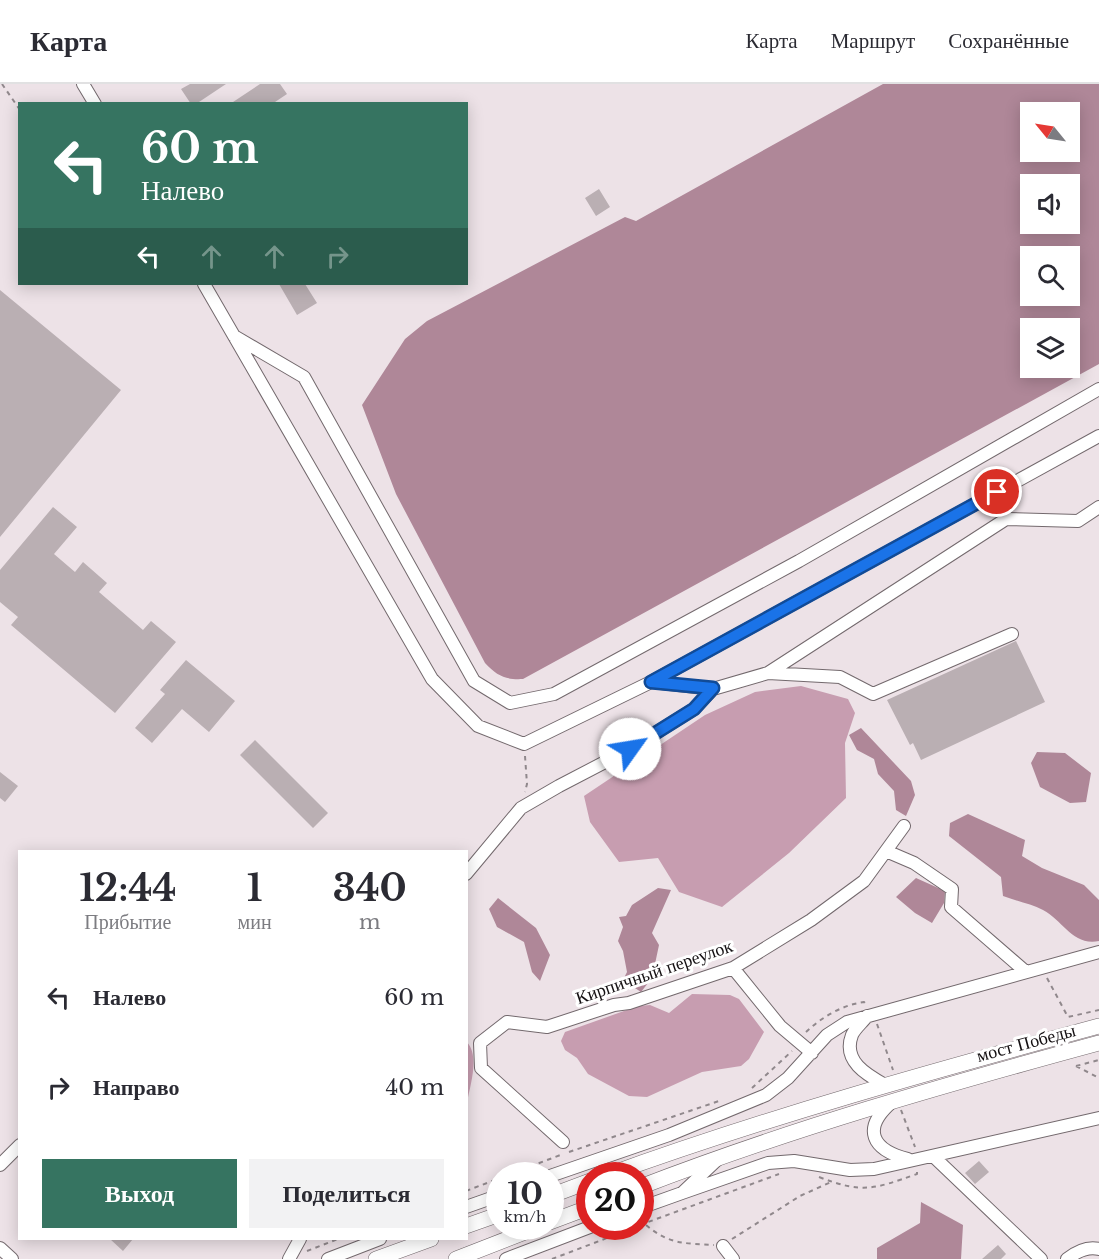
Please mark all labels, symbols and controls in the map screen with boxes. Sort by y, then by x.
text: Карта [30,24,107,59]
text: Карта [746,28,798,54]
text: Маршрут [831,28,915,54]
text: Сохранённые [948,28,1069,54]
north arrow [1020,102,1080,162]
map controls [1020,102,1080,378]
text: 60 m [141,122,259,174]
icon: left [42,126,120,204]
text: Налево [141,174,224,207]
button: sound [1020,174,1080,234]
icon: left [132,240,165,273]
icon: ahead [195,240,228,273]
icon: ahead [258,240,291,273]
icon: right [321,240,354,273]
button: search [1020,246,1080,306]
button: layers [1020,318,1080,378]
pin [971,466,1022,517]
icon: arrive [980,475,1013,508]
position arrow [598,717,662,781]
text: 12:44 [79,866,176,911]
text: 1 [247,866,262,911]
text: 340 [333,866,407,911]
text: Прибытие [84,910,171,934]
text: мин [238,910,272,934]
text: m [359,910,381,934]
street label: Кирпичный переулок [573,935,736,1009]
icon: left [42,981,75,1014]
text: Налево [93,984,166,1011]
text: 60 m [384,984,444,1011]
street label: мост Победы [974,1019,1078,1067]
icon: right [42,1071,75,1104]
text: Направо [93,1074,179,1101]
text: 40 m [386,1074,444,1101]
button: Выход [42,1159,237,1228]
button: Поделиться [249,1159,444,1228]
speed limit sign: 20 [576,1162,654,1240]
text: 10 [507,1175,543,1212]
text: km/h [504,1207,546,1226]

